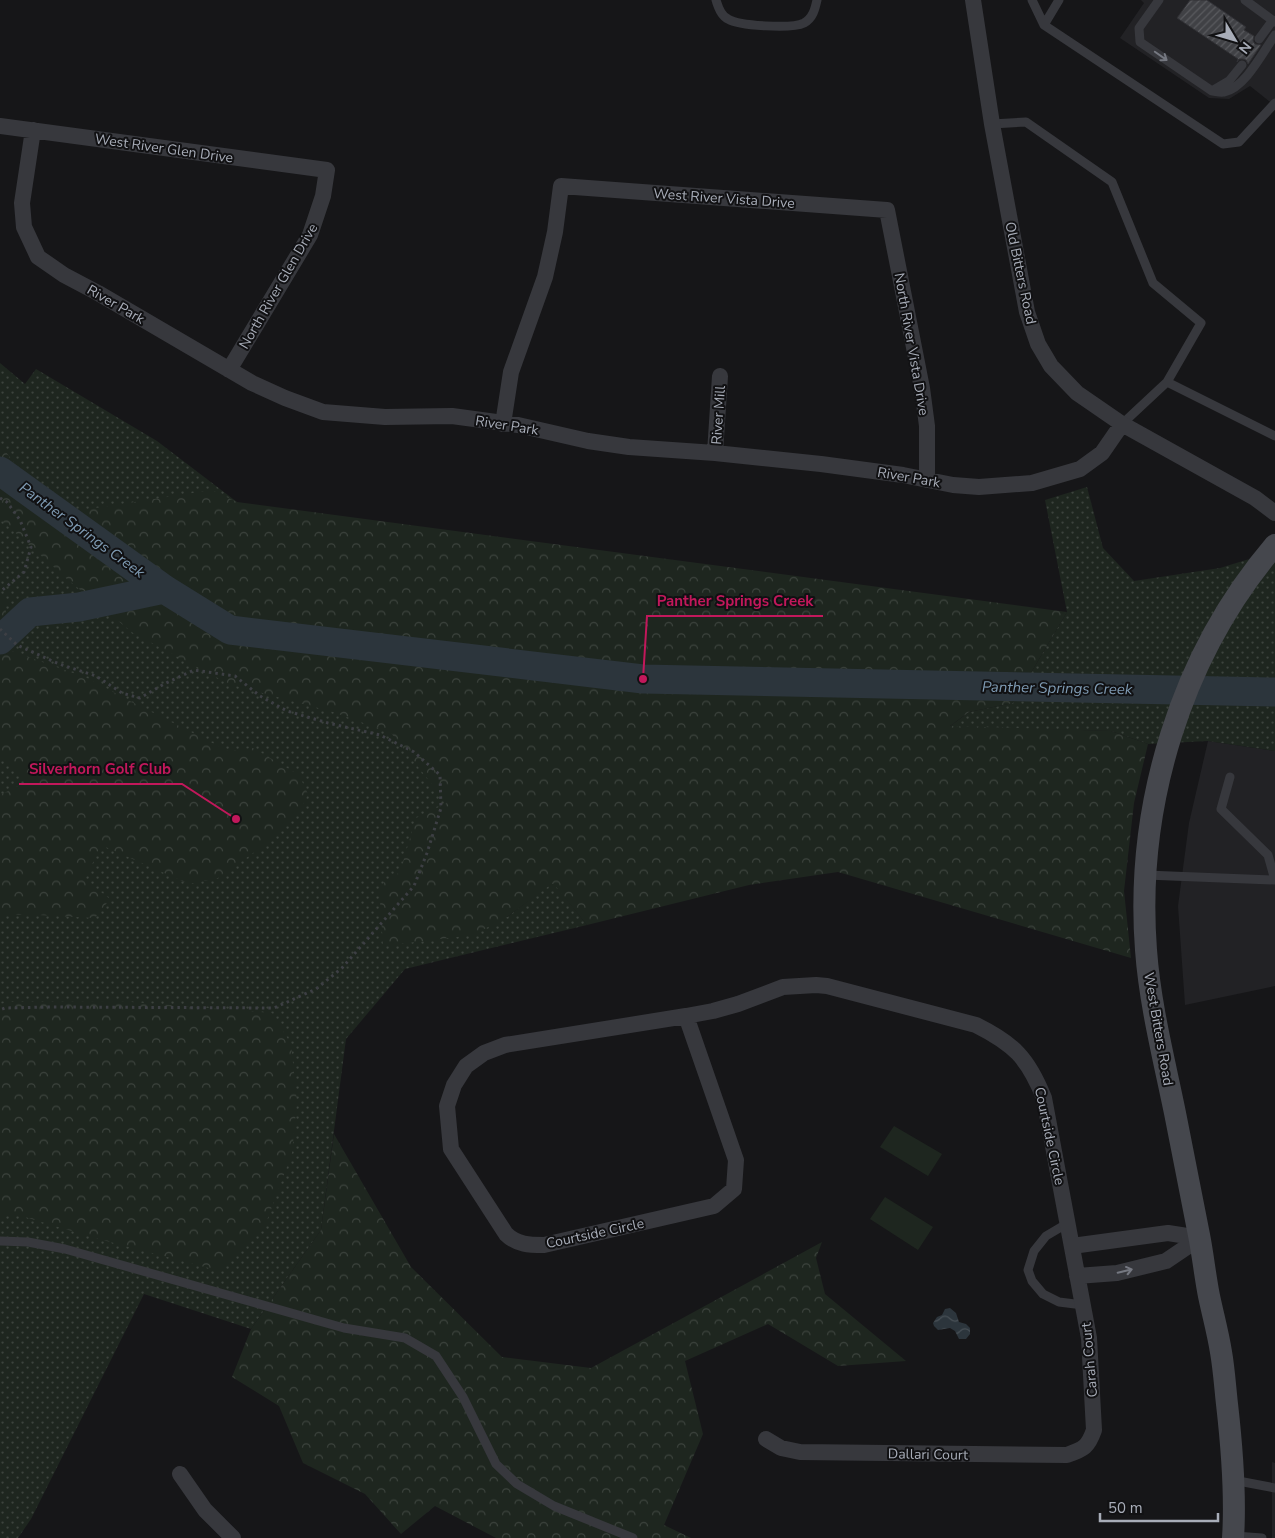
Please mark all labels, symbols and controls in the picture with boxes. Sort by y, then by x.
north arrow [1210,15,1260,65]
text: N [1234,38,1256,58]
one-way arrow [1154,51,1168,61]
street label: West River Glen Drive [94,129,234,168]
street label: West River Vista Drive [653,184,795,213]
street label: North River Glen Drive [235,220,322,353]
street label: Old Bitters Road [1000,220,1041,326]
street label: North River Vista Drive [890,271,933,417]
street label: River Park [83,280,149,329]
street label: River Mill [707,384,730,445]
street label: River Park [474,411,541,440]
street label: River Park [876,463,943,493]
water label: Panther Springs Creek [15,478,149,583]
callout: Panther Springs Creek [647,586,823,616]
text: Panther Springs Creek [657,591,814,611]
water label: Panther Springs Creek [982,677,1133,699]
callout: Silverhorn Golf Club [19,754,182,784]
text: Silverhorn Golf Club [29,759,171,779]
street label: West Bitters Road [1139,971,1178,1087]
street label: Courtside Circle [1030,1085,1069,1187]
street label: Courtside Circle [544,1214,646,1253]
one-way arrow [1117,1266,1133,1275]
street label: Carah Court [1077,1321,1102,1398]
street label: Dallari Court [888,1444,968,1465]
scale bar [1100,1490,1218,1522]
text: 50 m [1108,1498,1143,1518]

